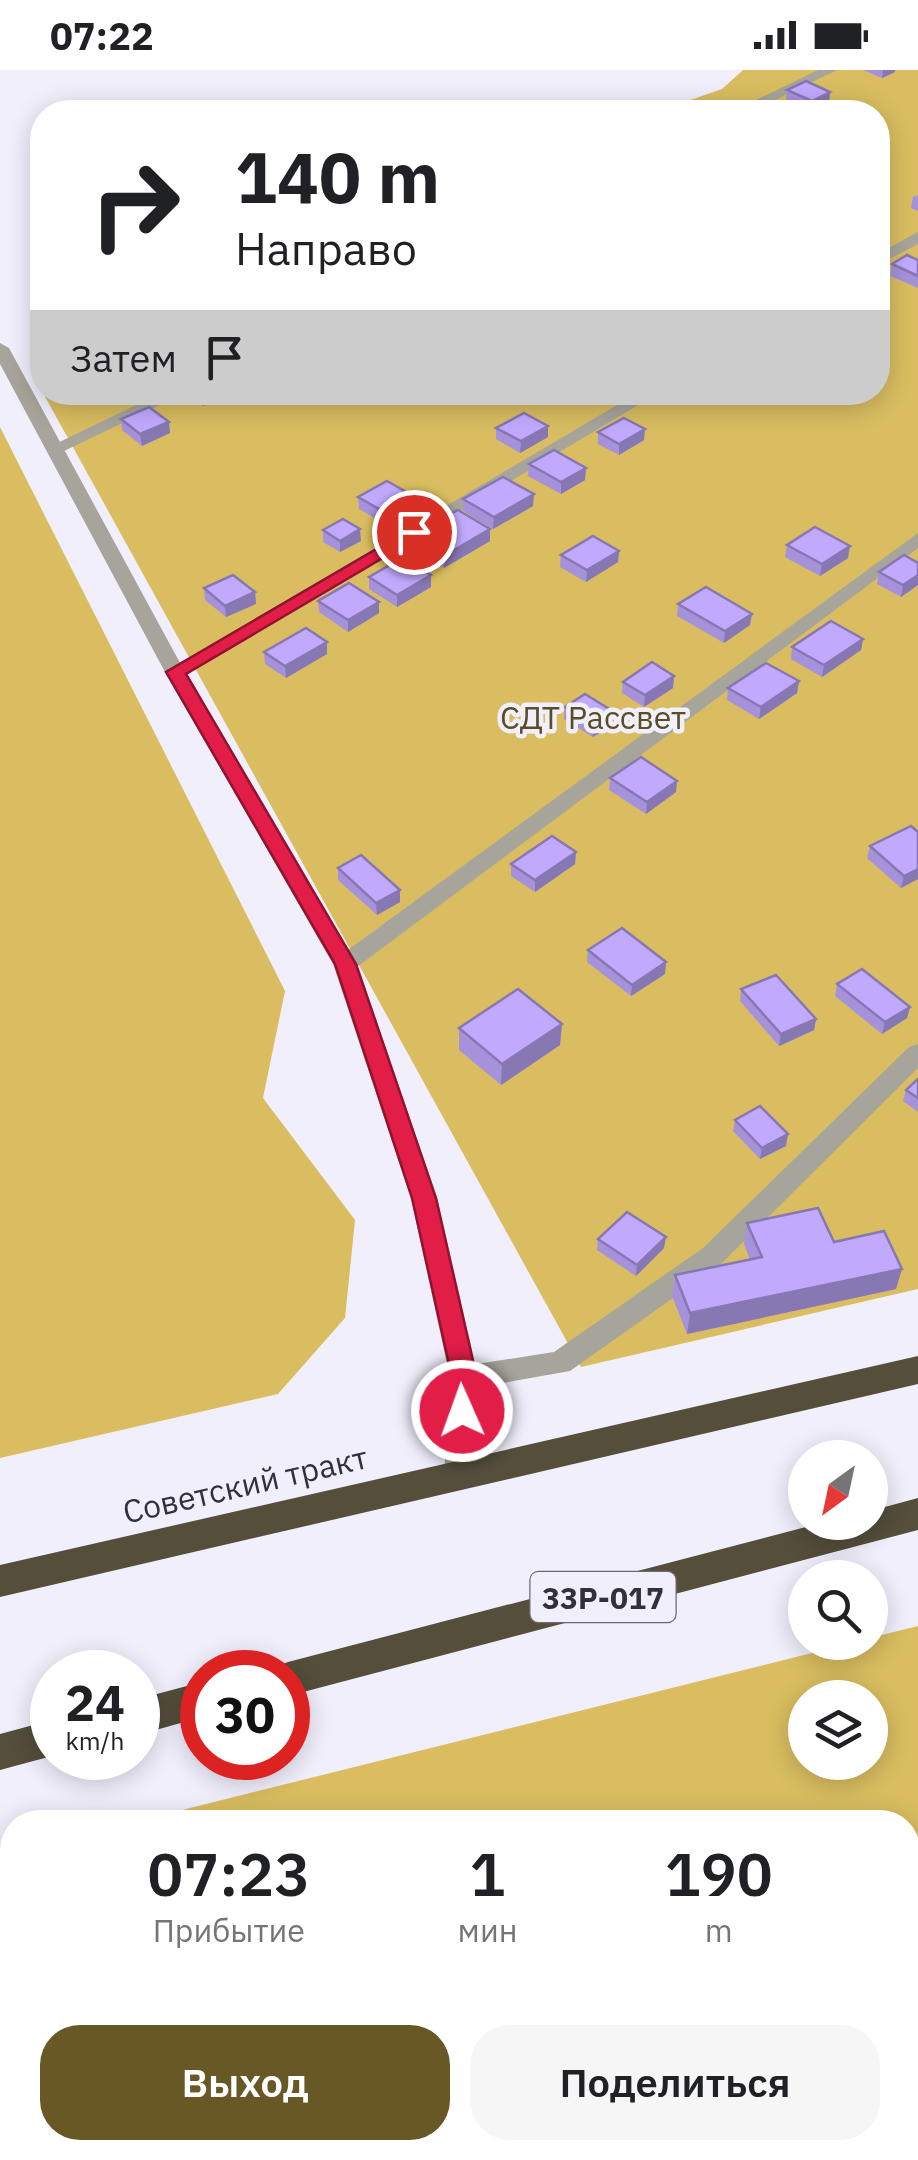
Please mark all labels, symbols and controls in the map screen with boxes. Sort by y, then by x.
text: 07:22 [50,11,154,60]
text: 140 m [235,131,440,222]
icon: right [70,140,200,270]
text: Направо [235,219,417,277]
icon: arrive [197,330,252,385]
text: Затем [70,333,177,382]
pin [372,490,457,575]
icon: arrive [387,505,442,560]
park label: СДТ Рассвет [500,696,686,738]
position arrow [410,1359,514,1463]
street label: Советский тракт [119,1435,371,1533]
north arrow [788,1440,888,1540]
map controls [788,1440,888,1780]
button: search [788,1560,888,1660]
road number: 33Р-017 [530,1572,676,1622]
speed limit sign: 30 [180,1650,310,1780]
text: 24 [65,1670,125,1735]
button: layers [788,1680,888,1780]
text: km/h [66,1724,124,1757]
text: 07:23 [147,1834,310,1913]
text: 1 [470,1834,506,1913]
text: 190 [665,1834,773,1913]
text: Прибытие [153,1909,305,1951]
text: мин [458,1909,518,1951]
text: m [705,1909,733,1951]
button: Выход [40,2025,450,2140]
button: Поделиться [470,2025,880,2140]

